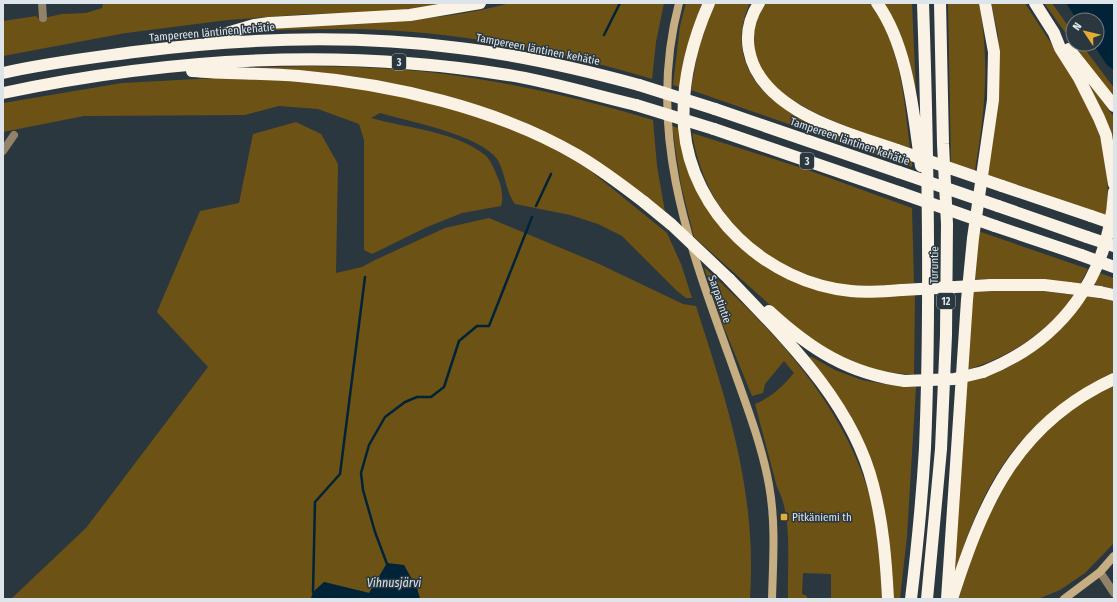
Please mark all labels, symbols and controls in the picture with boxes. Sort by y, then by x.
north arrow [1065,12,1105,52]
text: N [1070,20,1084,33]
street label: Tampereen läntinen kehätie [149,21,275,44]
street label: Tampereen läntinen kehätie [475,31,601,68]
road number: 3 [392,54,406,70]
street label: Tampereen läntinen kehätie [788,115,911,168]
road number: 3 [800,153,814,169]
street label: Turuntie [928,246,941,284]
street label: Sarpatintie [705,274,734,325]
road number: 12 [937,293,955,309]
place label: Pitkäniemi th [792,511,852,524]
marker: Pitkäniemi th [779,512,789,522]
water label: Vihnusjärvi [367,576,421,590]

